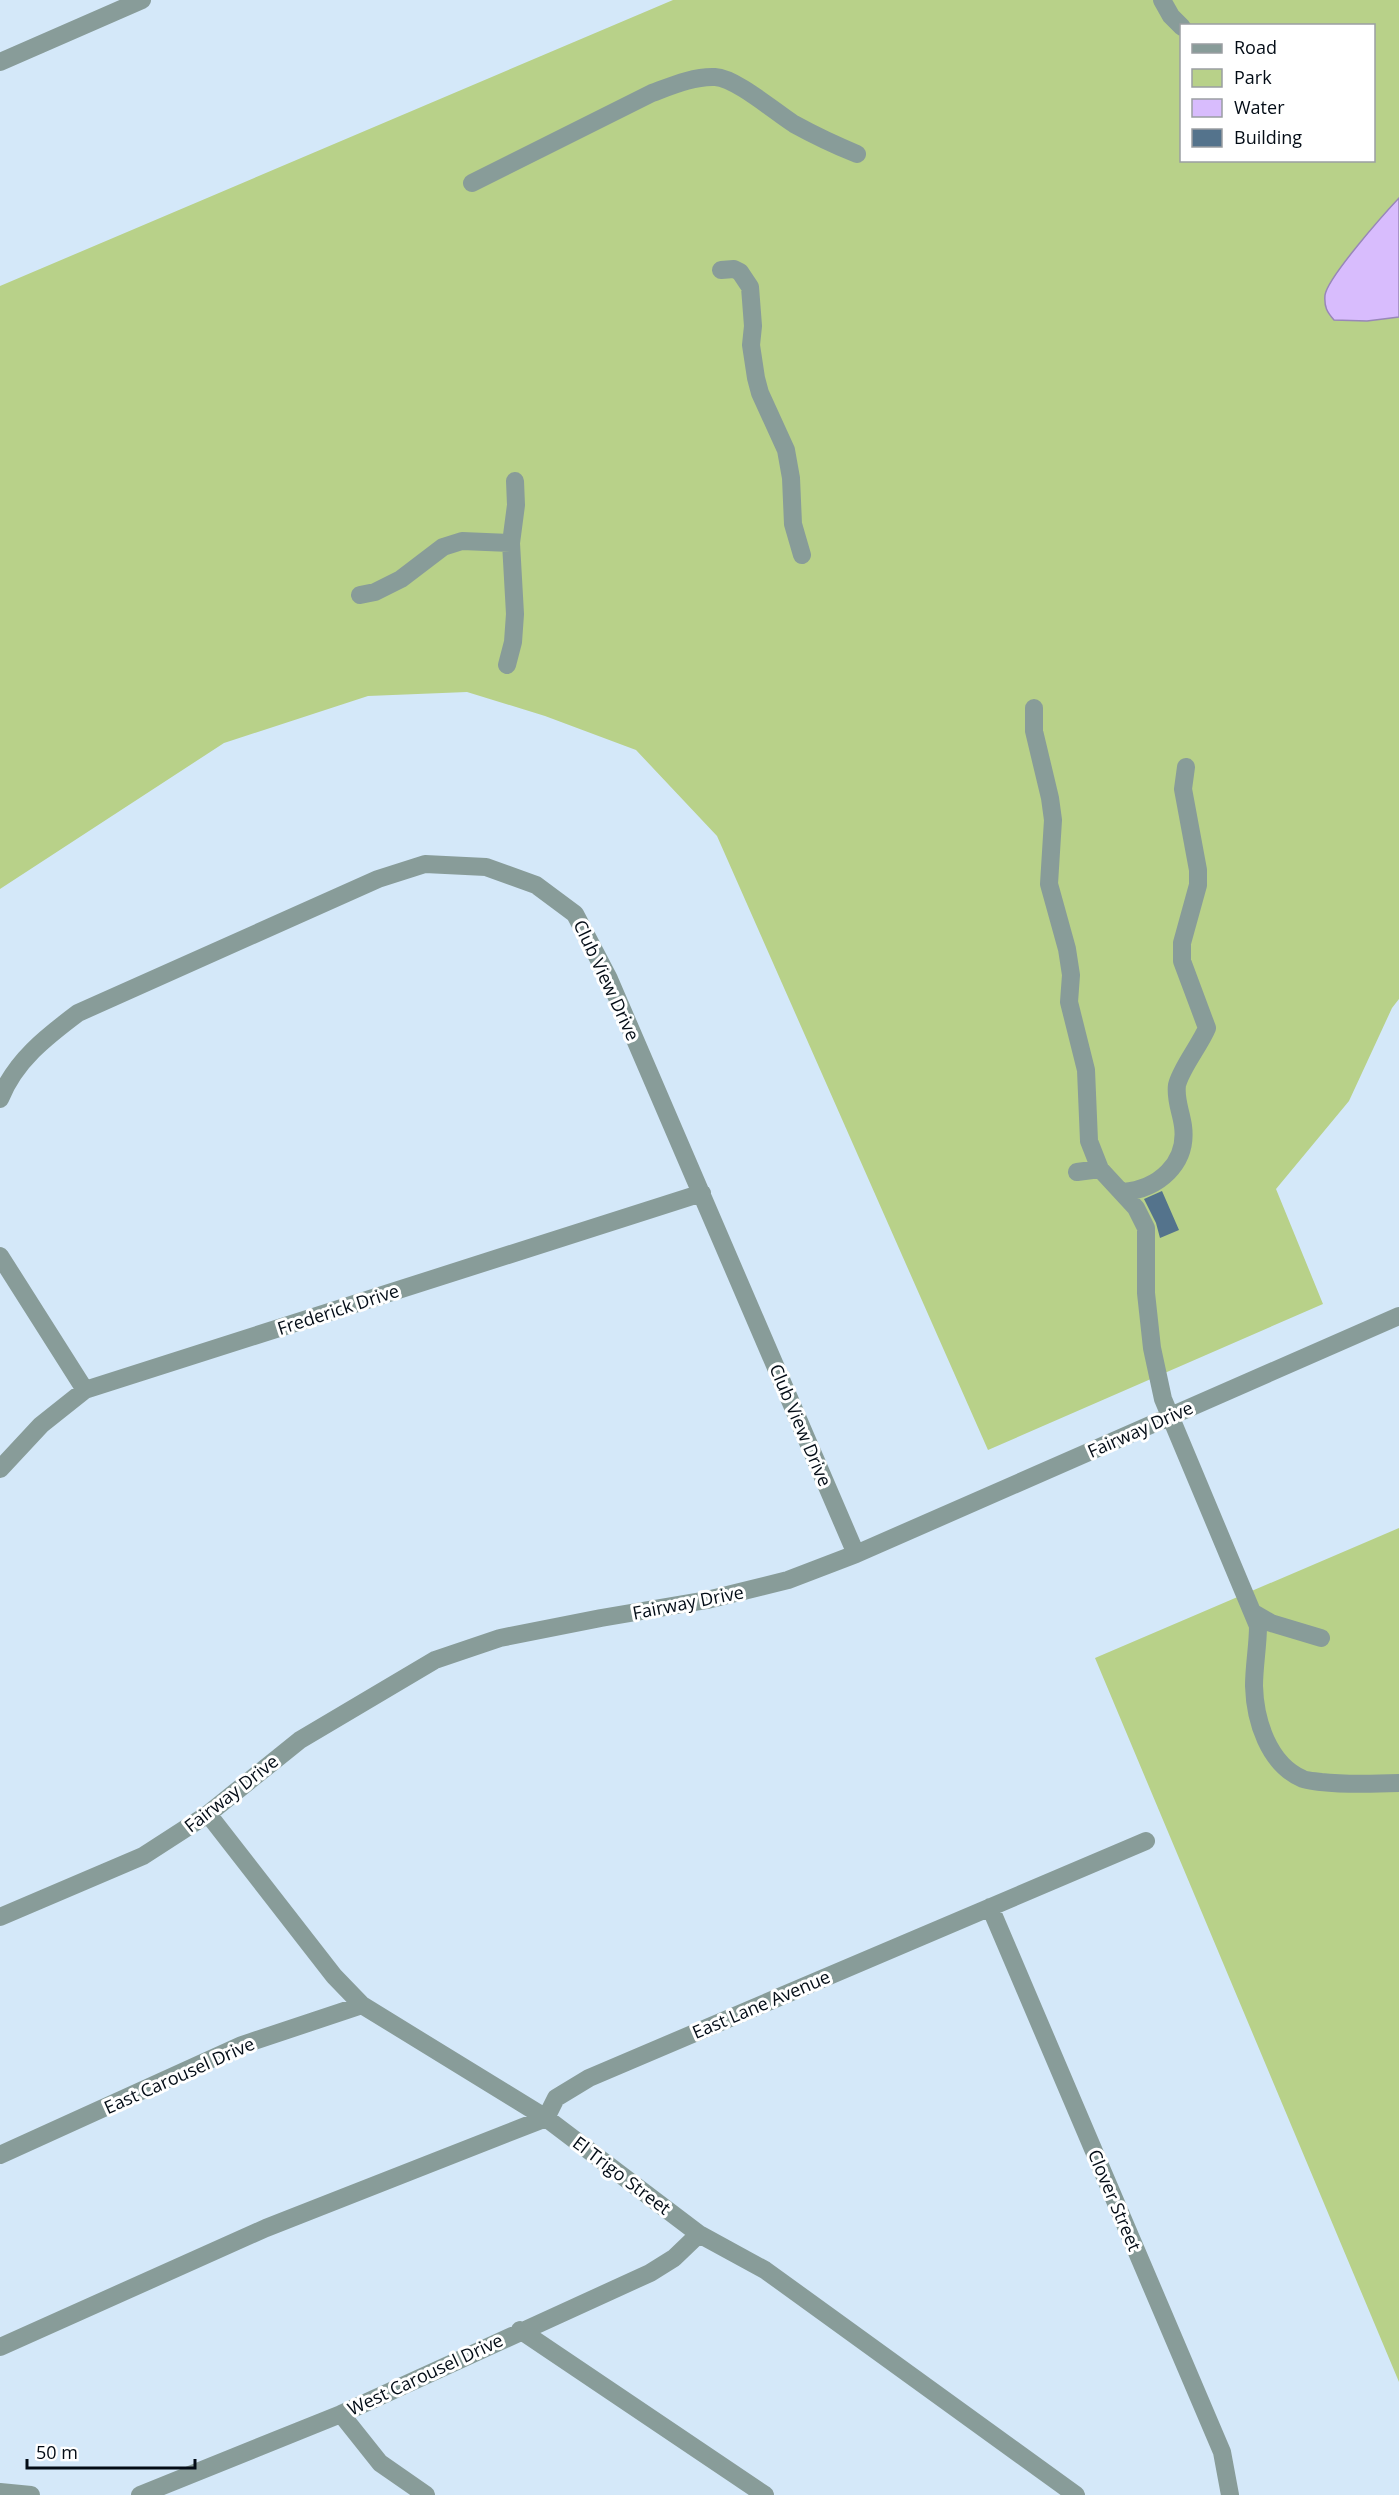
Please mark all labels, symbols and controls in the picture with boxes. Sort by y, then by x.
legend [1180,24,1375,162]
text: Road [1234,35,1277,59]
text: Park [1234,65,1272,89]
text: Water [1234,95,1285,119]
text: Building [1234,125,1302,149]
street label: Club View Drive [569,916,645,1044]
street label: Frederick Drive [274,1278,402,1340]
street label: Club View Drive [764,1360,838,1490]
street label: Fairway Drive [1084,1395,1196,1463]
street label: Fairway Drive [630,1579,746,1625]
street label: Fairway Drive [179,1749,283,1837]
street label: East Lane Avenue [688,1964,834,2044]
street label: East Carousel Drive [100,2031,258,2119]
street label: El Trigo Street [568,2130,676,2220]
street label: Clover Street [1083,2146,1147,2254]
street label: West Carousel Drive [343,2327,507,2421]
scale bar [27,2432,195,2470]
text: 50 m [36,2440,78,2464]

